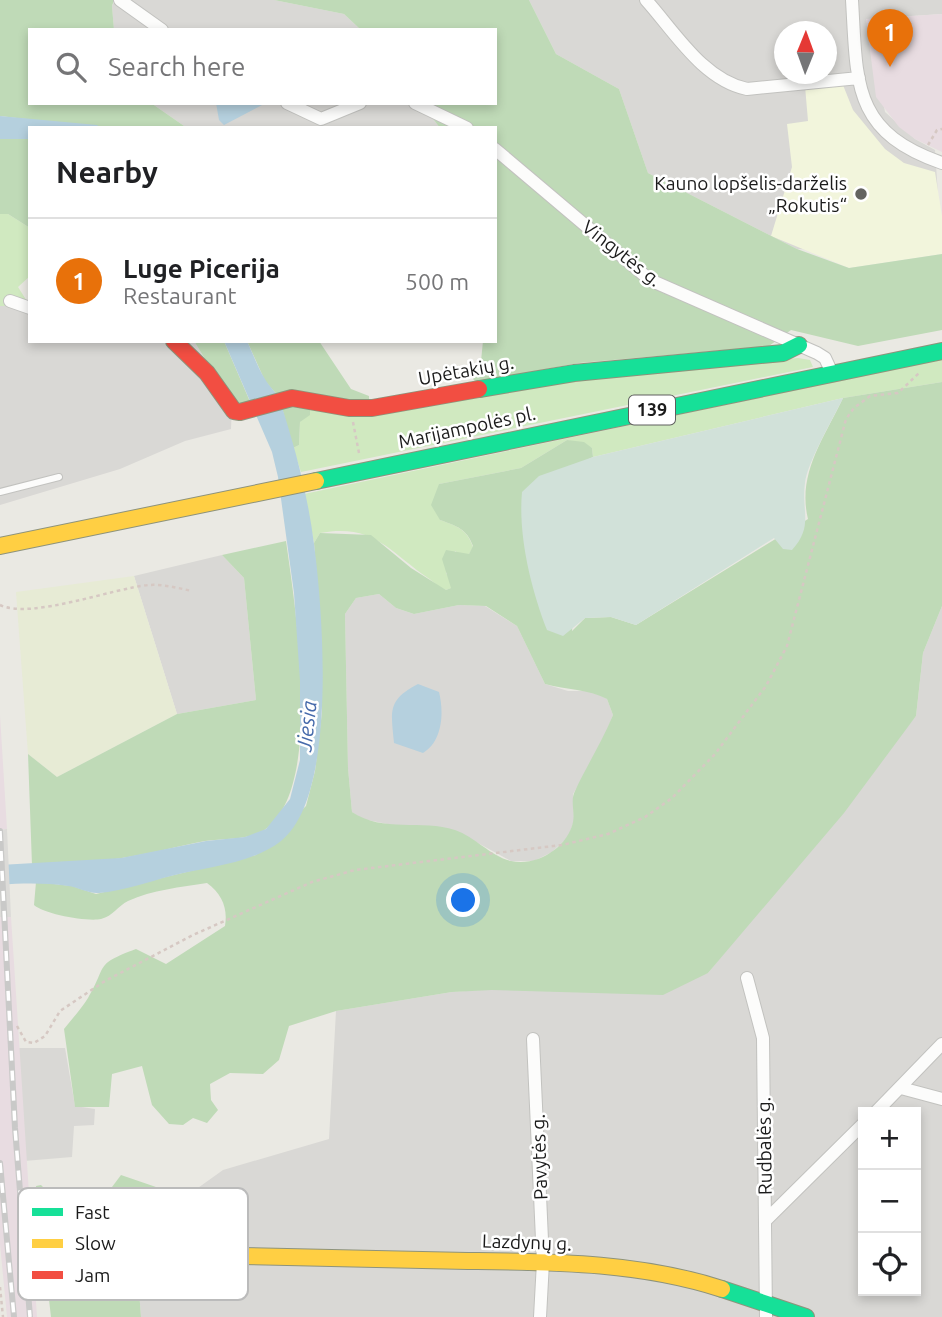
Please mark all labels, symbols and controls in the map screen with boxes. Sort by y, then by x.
pin: 1 [867,9,913,67]
north arrow [774,21,837,84]
search box [28,28,497,105]
icon: search [52,48,90,86]
text: Search here [108,52,245,81]
text: Nearby [56,155,158,189]
place label: Kauno lopšelis-darželis „Rokutis“ [654,172,847,216]
marker: Kauno lopšelis-darželis „Rokutis“ [853,186,869,202]
street label: Vingytės g. [578,215,666,291]
text: Luge Picerija [123,254,280,283]
text: 1 [73,269,85,294]
text: 500 m [405,269,469,294]
text: Restaurant [123,283,237,308]
street label: Upėtakių g. [416,351,516,389]
road number: 139 [629,396,675,424]
street label: Marijampolės pl. [396,402,538,452]
water label: Jiesia [291,699,321,754]
your location [446,883,480,917]
street label: Rudbalės g. [752,1097,776,1195]
map controls [858,1107,921,1296]
button: + [858,1107,921,1170]
street label: Pavytės g. [527,1114,551,1200]
button: − [858,1170,921,1233]
legend [18,1188,248,1300]
text: Fast [75,1201,110,1223]
street label: Lazdynų g. [482,1229,572,1255]
text: Slow [75,1232,116,1254]
button: locate [858,1233,921,1296]
text: Jam [75,1264,111,1286]

